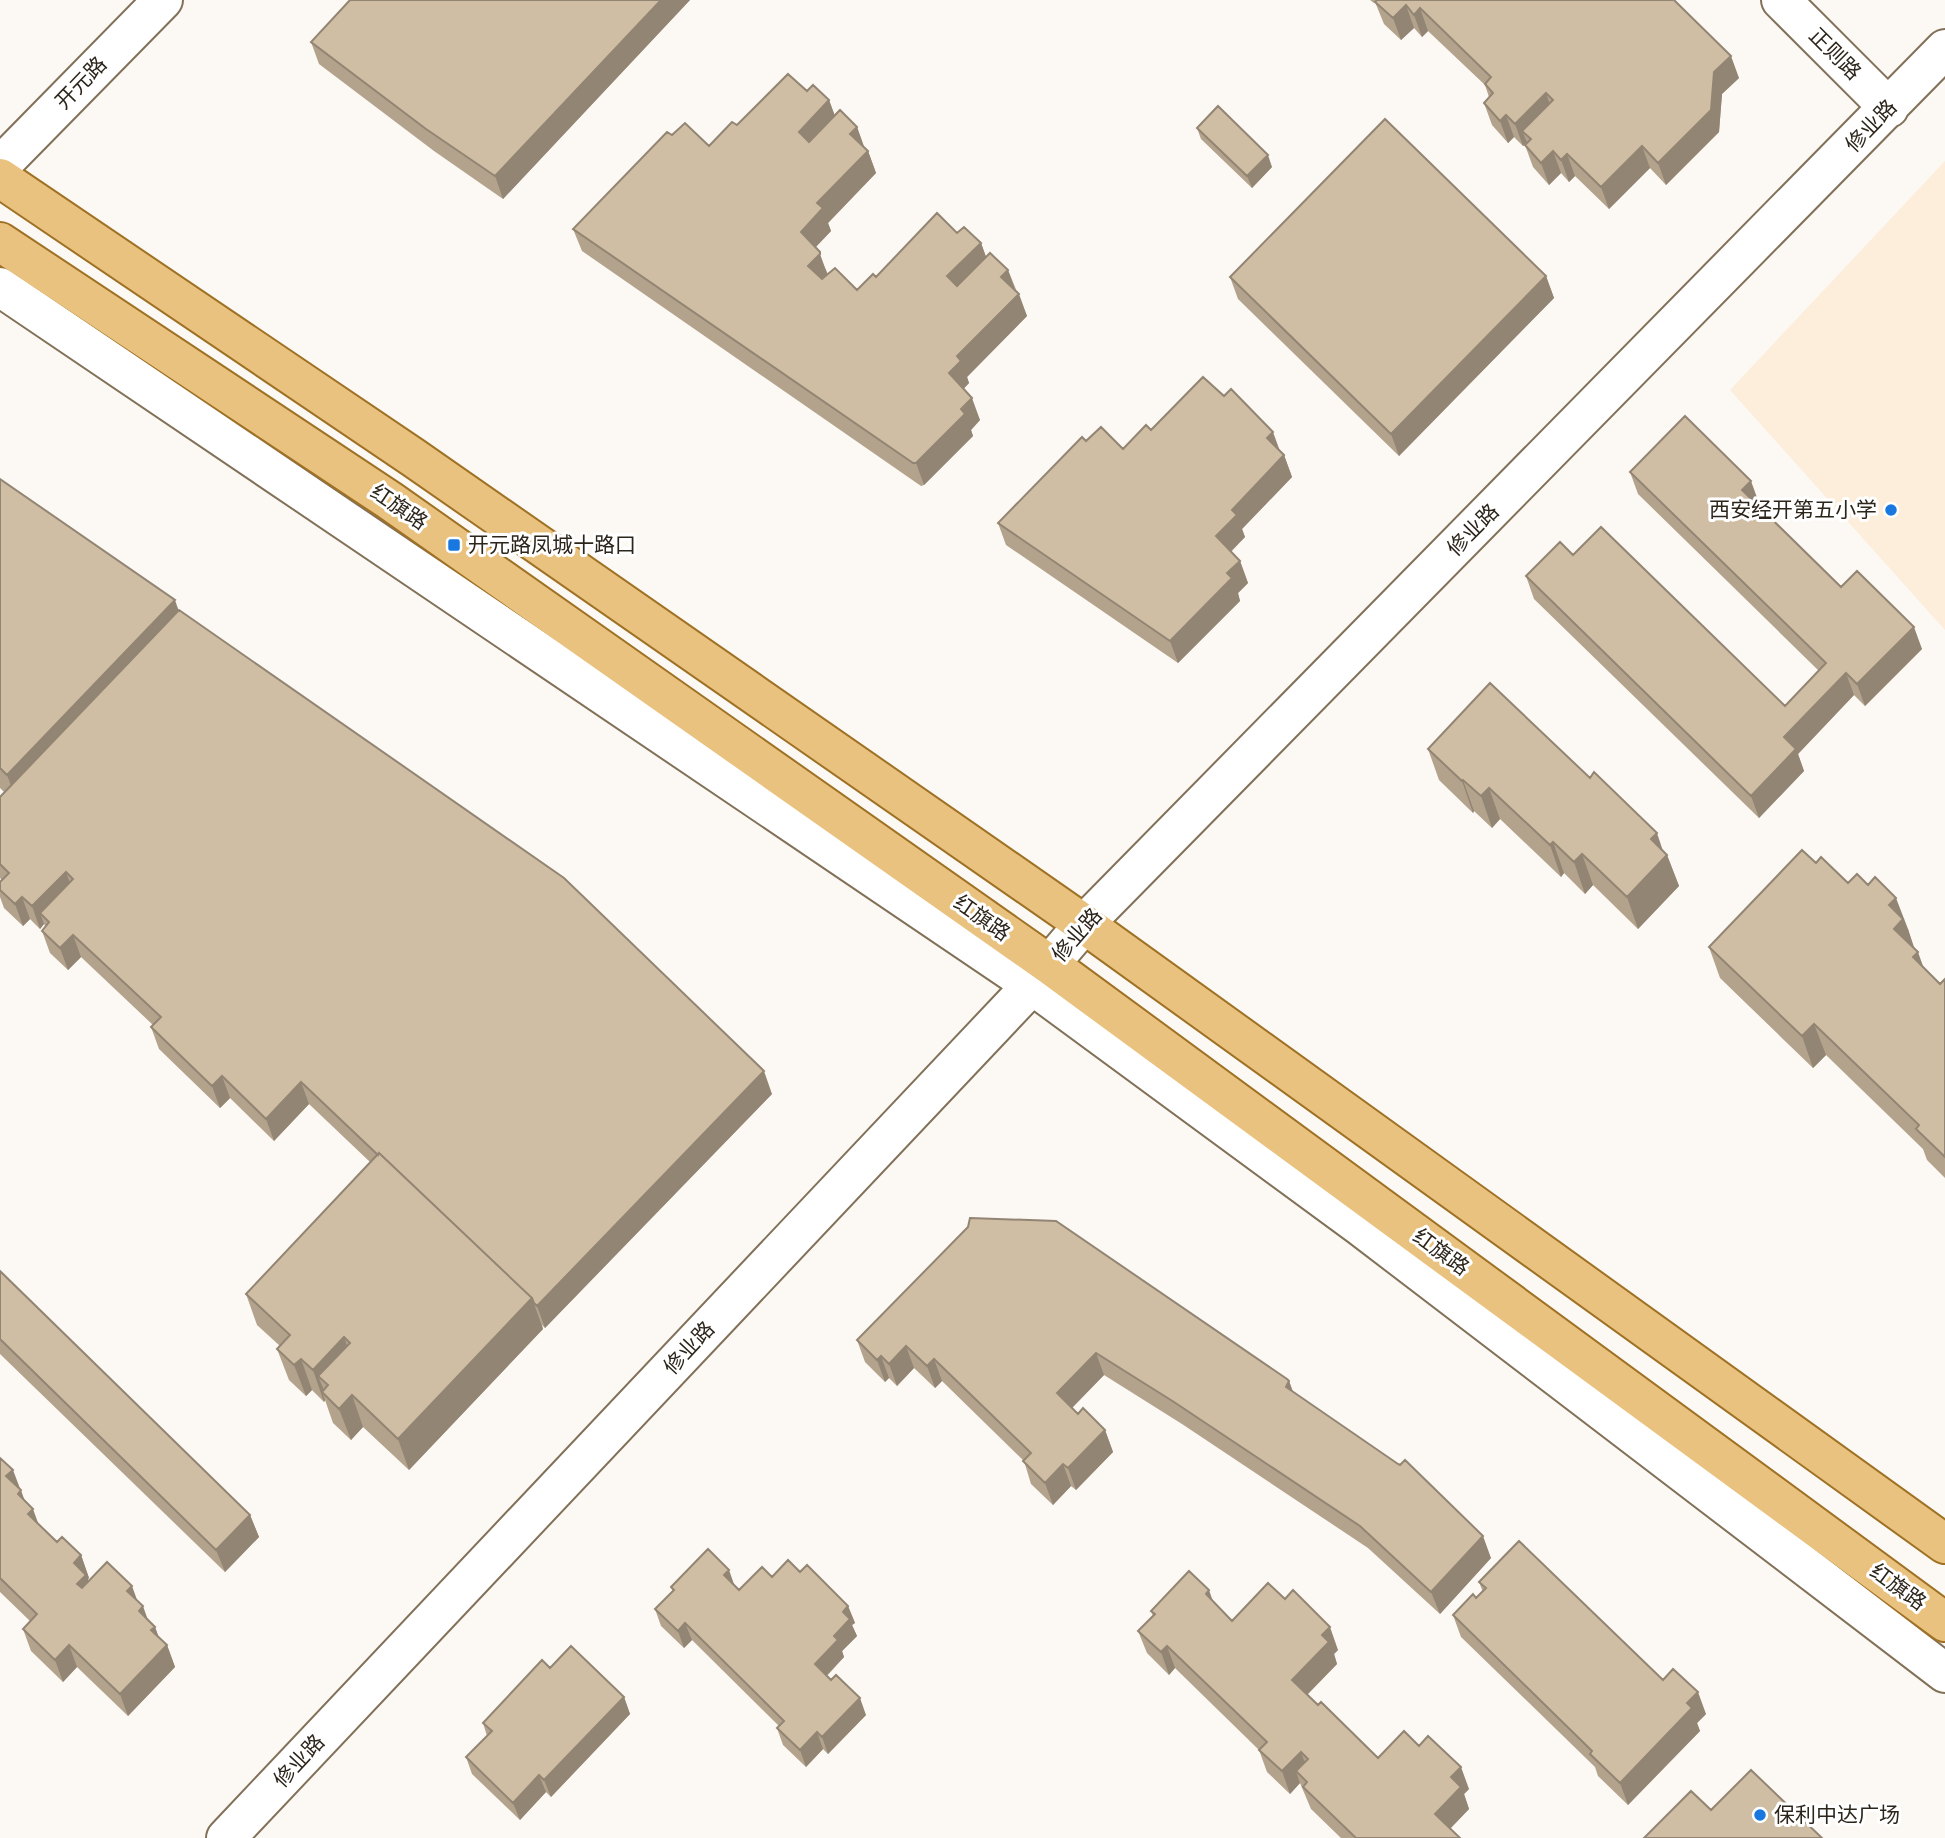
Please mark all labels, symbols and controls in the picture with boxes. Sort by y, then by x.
street label: 正则路 [1805,22,1867,84]
street label: 开元路 [49,51,111,113]
street label: 修业路 [1839,94,1901,156]
street label: 红旗路 [367,478,433,534]
place label: 西安经开第五小学 [1709,496,1877,521]
street label: 修业路 [1441,498,1503,560]
marker: 西安经开第五小学 [1883,502,1899,518]
place label: 开元路凤城十路口 [468,531,636,556]
marker: 开元路凤城十路口 [446,537,462,553]
street label: 红旗路 [950,888,1016,945]
street label: 修业路 [1046,902,1106,966]
street label: 红旗路 [1409,1222,1475,1279]
street label: 修业路 [657,1315,719,1379]
street label: 红旗路 [1866,1557,1932,1614]
street label: 修业路 [267,1728,329,1792]
place label: 保利中达广场 [1774,1801,1900,1826]
marker: 保利中达广场 [1752,1807,1768,1823]

